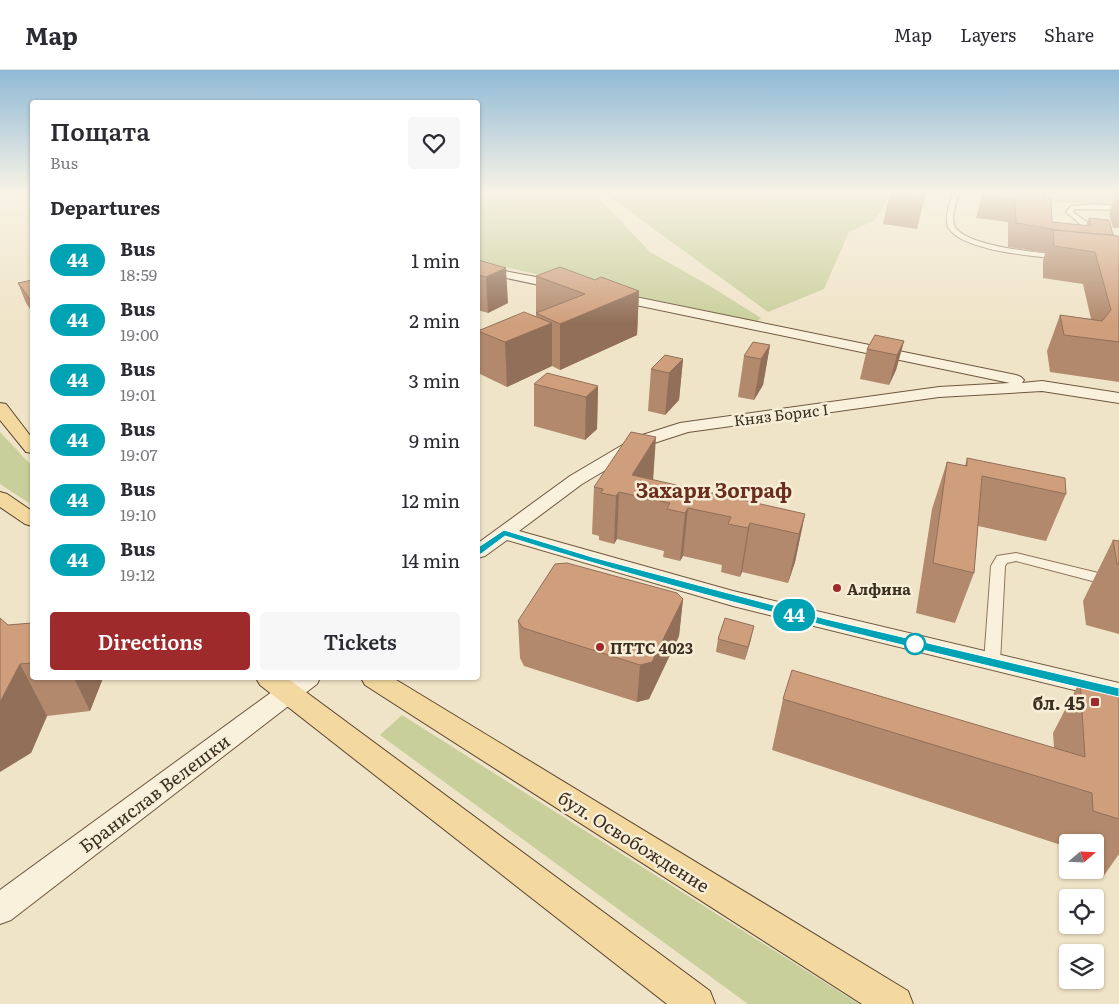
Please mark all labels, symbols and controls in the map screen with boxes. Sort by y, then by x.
text: Map [25,17,78,52]
text: Map [894,21,932,48]
text: Layers [960,21,1016,48]
text: Share [1044,21,1094,48]
text: Пощата [50,113,150,148]
button: heart [408,117,460,169]
text: Bus [50,150,78,174]
text: Departures [50,193,160,221]
text: Bus [120,234,155,262]
text: 44 [67,246,88,273]
text: 1 min [411,246,460,274]
text: 18:59 [120,262,157,286]
text: Bus [120,294,155,322]
text: 44 [67,306,88,333]
text: 2 min [409,306,460,334]
text: 19:00 [120,322,159,346]
text: Bus [120,354,155,382]
text: 44 [67,366,88,393]
text: 3 min [409,366,460,394]
text: 19:01 [120,382,156,406]
street label: Княз Борис I [732,397,830,431]
text: Bus [120,414,155,442]
text: 44 [67,426,88,453]
text: 9 min [409,426,460,454]
text: 19:07 [120,442,158,466]
text: Bus [120,474,155,502]
district label: Захари Зограф [636,474,792,504]
text: 44 [67,486,88,513]
text: 12 min [401,486,460,514]
text: 19:10 [120,502,156,526]
text: Bus [120,534,155,562]
text: 44 [67,546,88,573]
text: 14 min [401,546,460,574]
text: 19:12 [120,562,155,586]
place label: Алфина [847,577,911,600]
marker: Алфина [831,582,843,594]
line badge: 44 [772,599,816,631]
text: 44 [783,601,805,628]
button: Directions [50,612,250,670]
button: Tickets [260,612,460,670]
unlabelled marker [904,633,926,655]
place label: ПТТС 4023 [610,636,693,659]
marker: ПТТС 4023 [594,641,606,653]
place label: бл. 45 [1032,689,1085,716]
marker: бл. 45 [1089,696,1101,708]
street label: Бранислав Велешки [73,727,235,859]
street label: бул. Освобождение [553,783,715,899]
north arrow [1059,834,1104,879]
map controls [1059,834,1104,989]
button: locate [1059,889,1104,934]
button: layers [1059,944,1104,989]

